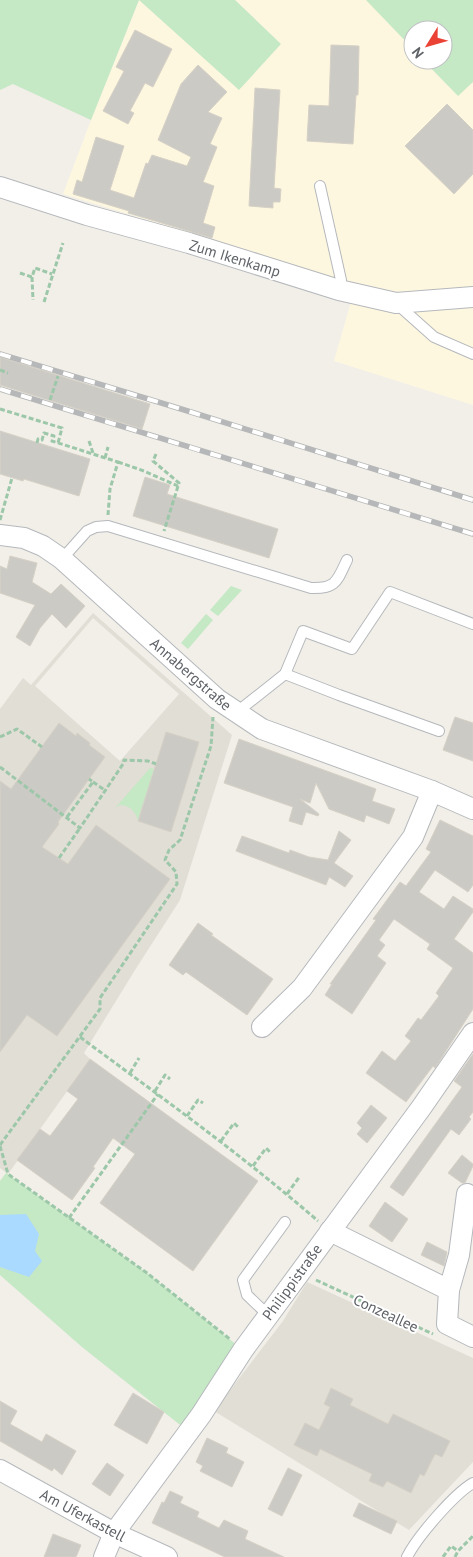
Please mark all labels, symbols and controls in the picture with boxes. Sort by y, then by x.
north arrow [403,20,453,70]
text: N [408,44,428,62]
street label: Zum Ikenkamp [187,235,283,281]
street label: Annabergstraße [146,633,236,715]
street label: Philippistraße [258,1240,326,1324]
street label: Conzeallee [350,1290,422,1336]
street label: Am Uferkastell [37,1484,130,1546]

